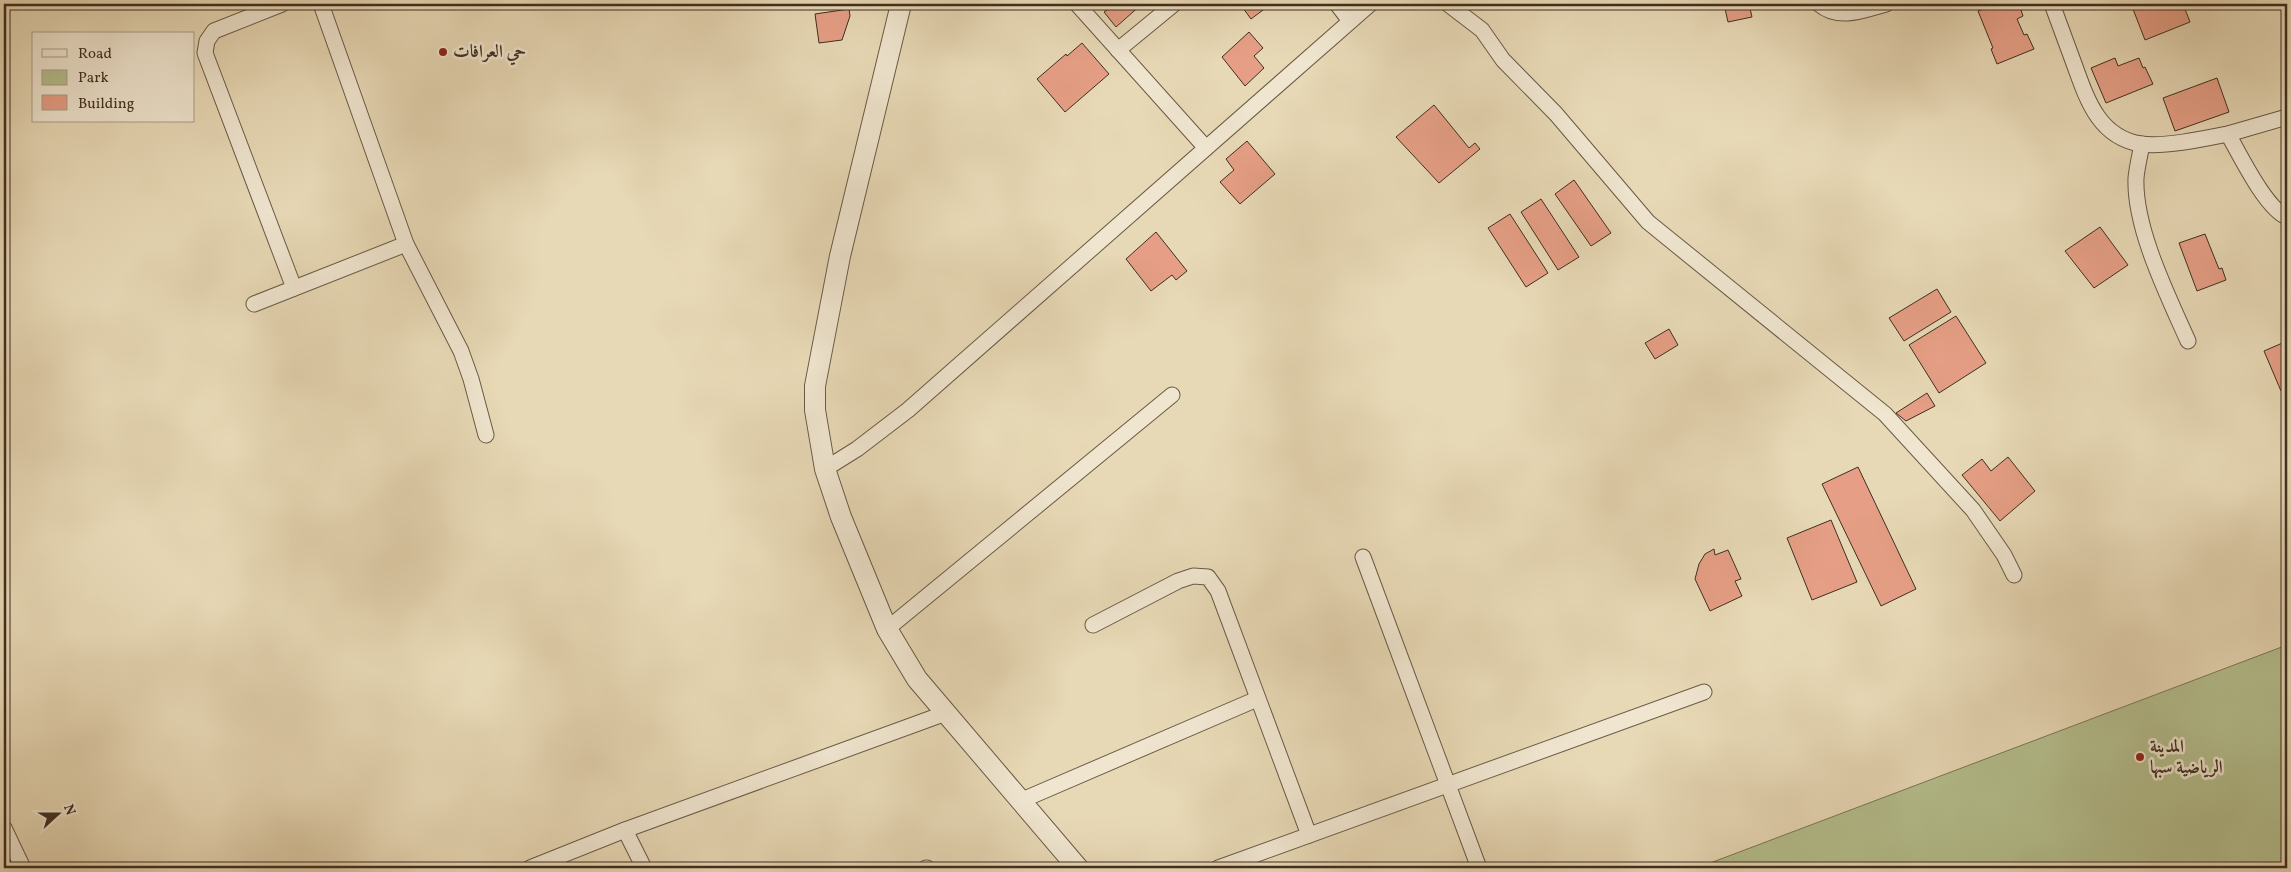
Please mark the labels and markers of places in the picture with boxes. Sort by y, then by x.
place label: حي العرافات [453,40,526,66]
marker: حي العرافات [437,46,449,58]
place label: المدينة الرياضية سبها [2150,735,2223,781]
marker: المدينة الرياضية سبها [2134,751,2146,763]

